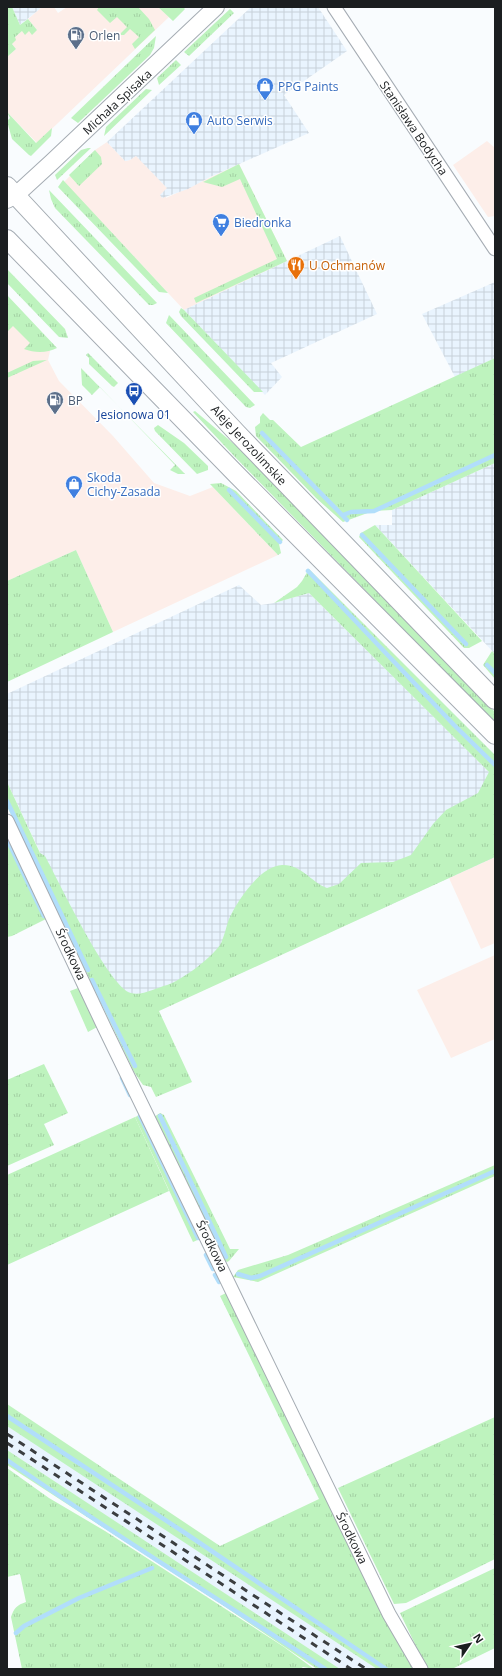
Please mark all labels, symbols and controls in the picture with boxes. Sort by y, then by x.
fuel station icon: Orlen [66,25,86,50]
place label: Orlen [89,27,120,44]
street label: Michała Spisaka [79,66,155,138]
shop icon: PPG Paints [255,76,275,101]
street label: Stanisława Bodycha [376,77,452,179]
place label: PPG Paints [278,78,339,95]
shop icon: Auto Serwis [184,110,204,135]
place label: Auto Serwis [207,112,273,129]
supermarket icon: Biedronka [211,212,231,237]
place label: Biedronka [234,214,291,231]
restaurant icon: U Ochmanów [286,255,306,280]
place label: U Ochmanów [309,257,386,274]
bus stop icon: Jesionowa 01 [124,381,144,406]
fuel station icon: BP [45,390,65,415]
place label: BP [68,392,83,409]
street label: Aleje Jerozolimskie [207,401,291,489]
place label: Jesionowa 01 [96,406,171,423]
place label: Skoda Cichy-Zasada [87,469,161,500]
shop icon: Skoda Cichy-Zasada [64,474,84,499]
street label: Środkowa [52,925,90,983]
street label: Środkowa [192,1217,232,1275]
street label: Środkowa [332,1509,372,1567]
north arrow [450,1624,490,1664]
text: N [470,1630,487,1646]

